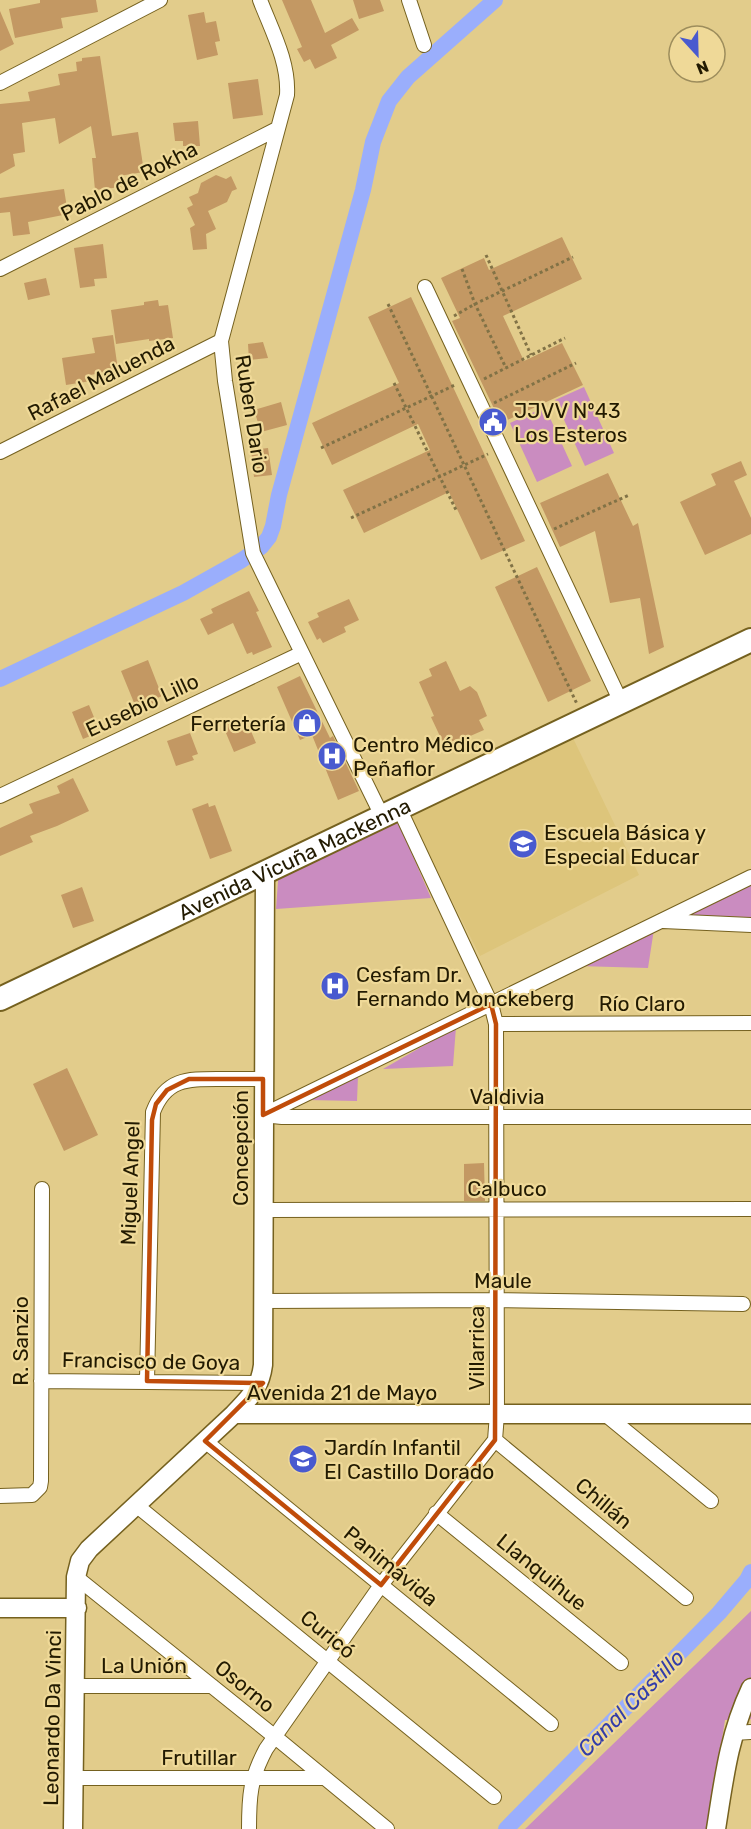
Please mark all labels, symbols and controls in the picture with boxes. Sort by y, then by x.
north arrow [667,24,727,84]
text: N [694,56,711,78]
street label: Pablo de Rokha [57,136,201,226]
street label: Rafael Maluenda [23,330,179,426]
street label: Ruben Dario [230,353,274,475]
place label: JJVV Nº43 Los Esteros [514,398,627,447]
public building icon: JJVV Nº43 Los Esteros [477,406,509,438]
street label: Eusebio Lillo [82,668,202,742]
shop icon: Ferretería [291,707,323,739]
place label: Ferretería [190,711,286,736]
place label: Centro Médico Peñaflor [353,732,494,781]
hospital icon: Centro Médico Peñaflor [316,740,348,772]
street label: Avenida Vicuña Mackenna [174,792,414,925]
place label: Escuela Básica y Especial Educar [544,820,706,869]
school or university icon: Escuela Básica y Especial Educar [507,828,539,860]
place label: Cesfam Dr. Fernando Monckeberg [356,962,574,1011]
hospital icon: Cesfam Dr. Fernando Monckeberg [319,970,351,1002]
street label: Río Claro [599,991,685,1016]
street label: Valdivia [469,1084,545,1109]
street label: Concepción [228,1090,253,1206]
street label: Miguel Angel [115,1120,145,1246]
street label: Calbuco [467,1176,547,1201]
street label: Maule [474,1268,532,1293]
street label: R. Sanzio [8,1296,33,1386]
street label: Villarrica [464,1306,489,1390]
street label: Francisco de Goya [62,1347,240,1375]
street label: Avenida 21 de Mayo [247,1380,437,1405]
place label: Jardín Infantil El Castillo Dorado [324,1435,494,1484]
school or university icon: Jardín Infantil El Castillo Dorado [287,1443,319,1475]
street label: Chillán [571,1472,637,1534]
street label: Panimávida [339,1521,443,1611]
street label: Llanquihue [492,1528,592,1616]
street label: Curicó [296,1604,360,1664]
street label: Leonardo Da Vinci [38,1630,66,1806]
water label: Canal Castillo [572,1644,690,1762]
street label: La Unión [101,1653,187,1678]
street label: Osorno [210,1654,280,1718]
street label: Frutillar [161,1745,237,1770]

